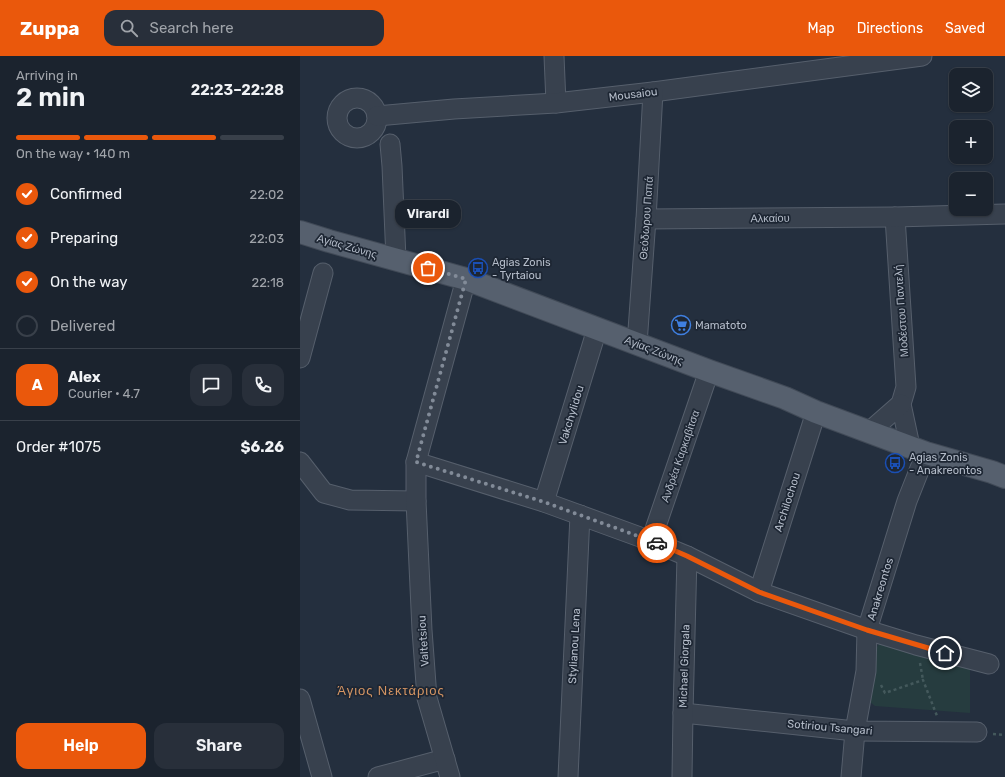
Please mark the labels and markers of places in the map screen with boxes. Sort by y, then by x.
callout: Virardi [395,200,461,228]
pin [411,251,445,285]
place label: Agias Zonis - Tyrtaiou [492,256,551,282]
bus stop icon: Agias Zonis - Tyrtaiou [467,257,489,279]
supermarket icon: Mamatoto [670,314,692,336]
place label: Mamatoto [695,319,747,332]
place label: Agias Zonis - Anakreontos [909,451,982,477]
bus stop icon: Agias Zonis - Anakreontos [884,452,906,474]
pin [928,636,962,670]

